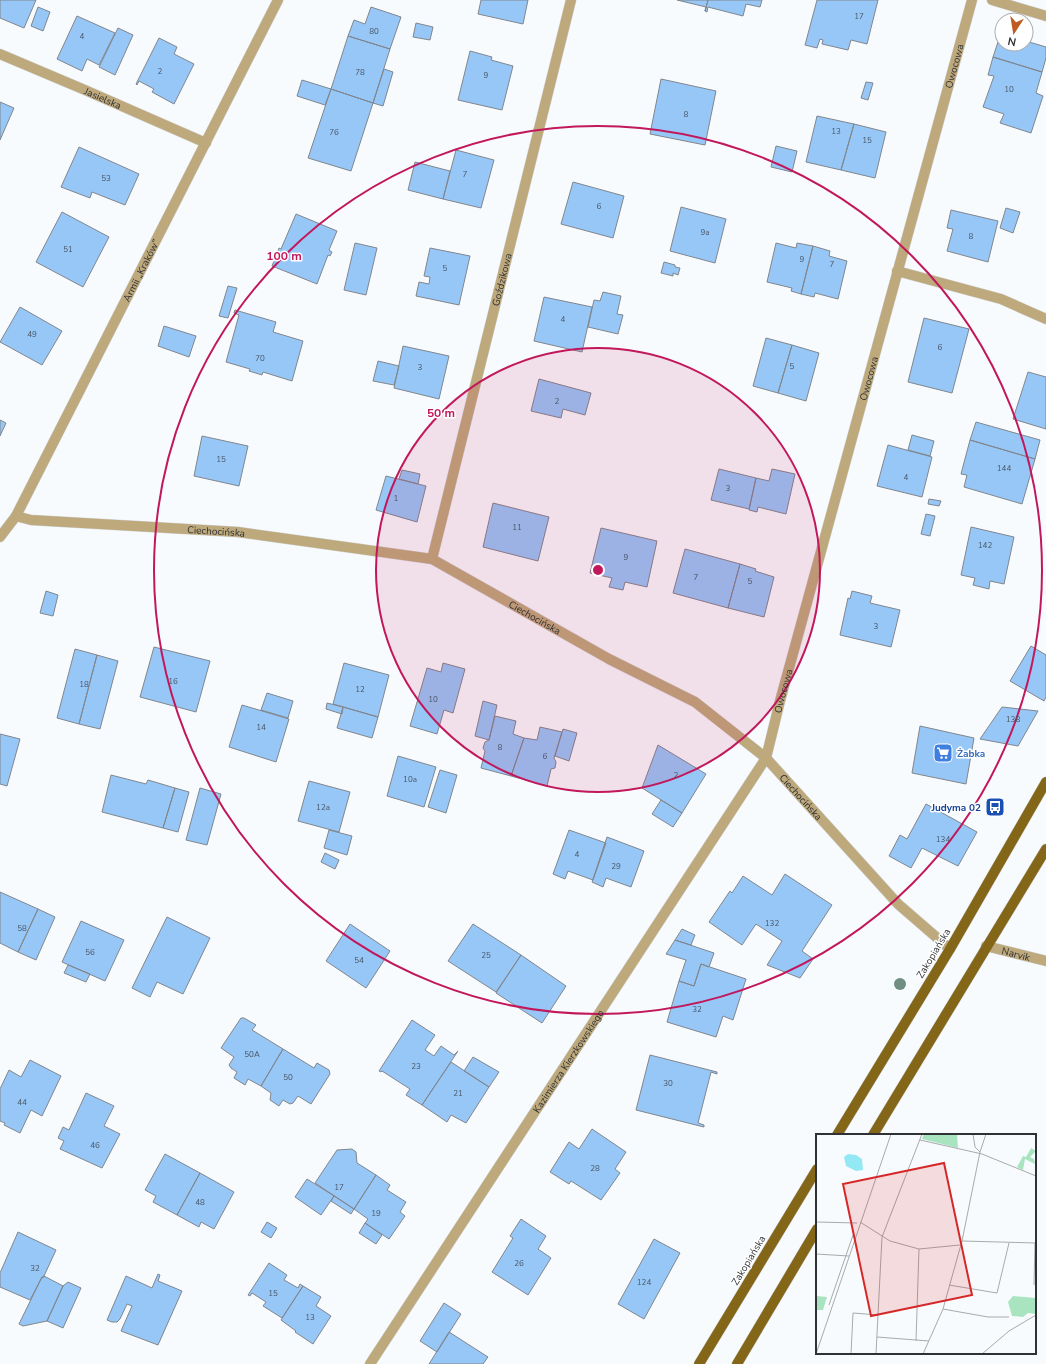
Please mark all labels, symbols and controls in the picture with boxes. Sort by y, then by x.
house number: 17 [854,11,864,22]
north arrow [994,12,1034,52]
house number: 80 [369,26,379,37]
house number: 4 [80,31,85,42]
text: N [1006,33,1018,49]
street label: Owocowa [942,43,968,90]
house number: 2 [158,66,163,77]
house number: 78 [355,67,365,78]
house number: 9 [484,70,489,81]
street label: Jasielska [81,84,123,113]
house number: 10 [1004,84,1014,95]
house number: 8 [684,109,689,120]
house number: 13 [831,126,841,137]
house number: 76 [329,127,339,138]
house number: 15 [862,135,872,146]
house number: 7 [463,169,468,180]
house number: 53 [101,173,111,184]
house number: 6 [597,201,602,212]
house number: 9a [700,227,710,238]
house number: 8 [969,231,974,242]
street label: Armii „Kraków” [120,237,163,304]
house number: 51 [63,244,73,255]
text: 100 m [266,248,302,264]
street label: Goździkowa [489,252,516,308]
house number: 9 [800,254,805,265]
house number: 7 [830,259,835,270]
house number: 5 [443,263,448,274]
house number: 4 [561,314,566,325]
house number: 49 [27,329,37,340]
house number: 6 [938,342,943,353]
house number: 70 [255,353,265,364]
street label: Owocowa [857,355,882,402]
house number: 5 [790,361,795,372]
house number: 3 [418,362,423,373]
house number: 2 [555,396,560,407]
text: 50 m [427,405,455,421]
house number: 15 [216,454,226,465]
house number: 144 [997,463,1011,474]
house number: 4 [904,472,909,483]
house number: 3 [726,483,731,494]
house number: 1 [394,493,399,504]
house number: 11 [512,522,522,533]
street label: Ciechocińska [187,523,246,541]
house number: 142 [978,540,992,551]
house number: 9 [624,552,629,563]
centre of rings [591,563,605,577]
house number: 7 [694,572,699,583]
house number: 5 [748,576,753,587]
street label: Ciechocińska [506,598,563,638]
house number: 3 [874,621,879,632]
street label: Owocowa [771,668,796,715]
house number: 16 [168,676,178,687]
house number: 18 [79,679,89,690]
house number: 12 [355,684,365,695]
house number: 10 [428,694,438,705]
house number: 138 [1006,714,1020,725]
house number: 14 [256,722,266,733]
house number: 8 [498,742,503,753]
supermarket icon: Żabka [932,742,954,764]
place label: Żabka [957,747,985,761]
house number: 6 [543,751,548,762]
house number: 2 [674,770,679,781]
street label: Ciechocińska [776,771,825,824]
house number: 10a [403,774,417,785]
bus stop icon: Judyma 02 [984,796,1006,818]
place label: Judyma 02 [930,801,981,815]
house number: 12a [316,802,330,813]
house number: 134 [936,834,950,845]
house number: 4 [575,849,580,860]
house number: 29 [611,861,621,872]
house number: 132 [765,918,779,929]
house number: 58 [17,923,27,934]
street label: Zakopiańska [914,926,954,981]
street label: Narvik [1000,944,1033,965]
house number: 56 [85,947,95,958]
house number: 25 [481,950,491,961]
house number: 54 [354,955,364,966]
house number: 32 [692,1004,702,1015]
street label: Kazimierza Kierzkowskiego [530,1007,608,1116]
house number: 50A [244,1049,260,1060]
house number: 23 [411,1061,421,1072]
house number: 50 [283,1072,293,1083]
house number: 30 [663,1078,673,1089]
house number: 21 [453,1088,463,1099]
house number: 44 [17,1097,27,1108]
inset map [816,1134,1036,1354]
house number: 46 [90,1140,100,1151]
house number: 28 [590,1163,600,1174]
house number: 17 [334,1182,344,1193]
house number: 48 [195,1197,205,1208]
house number: 19 [371,1208,381,1219]
street label: Zakopiańska [729,1233,769,1288]
house number: 26 [514,1258,524,1269]
house number: 32 [30,1263,40,1274]
house number: 124 [637,1277,651,1288]
house number: 15 [268,1288,278,1299]
house number: 13 [305,1312,315,1323]

